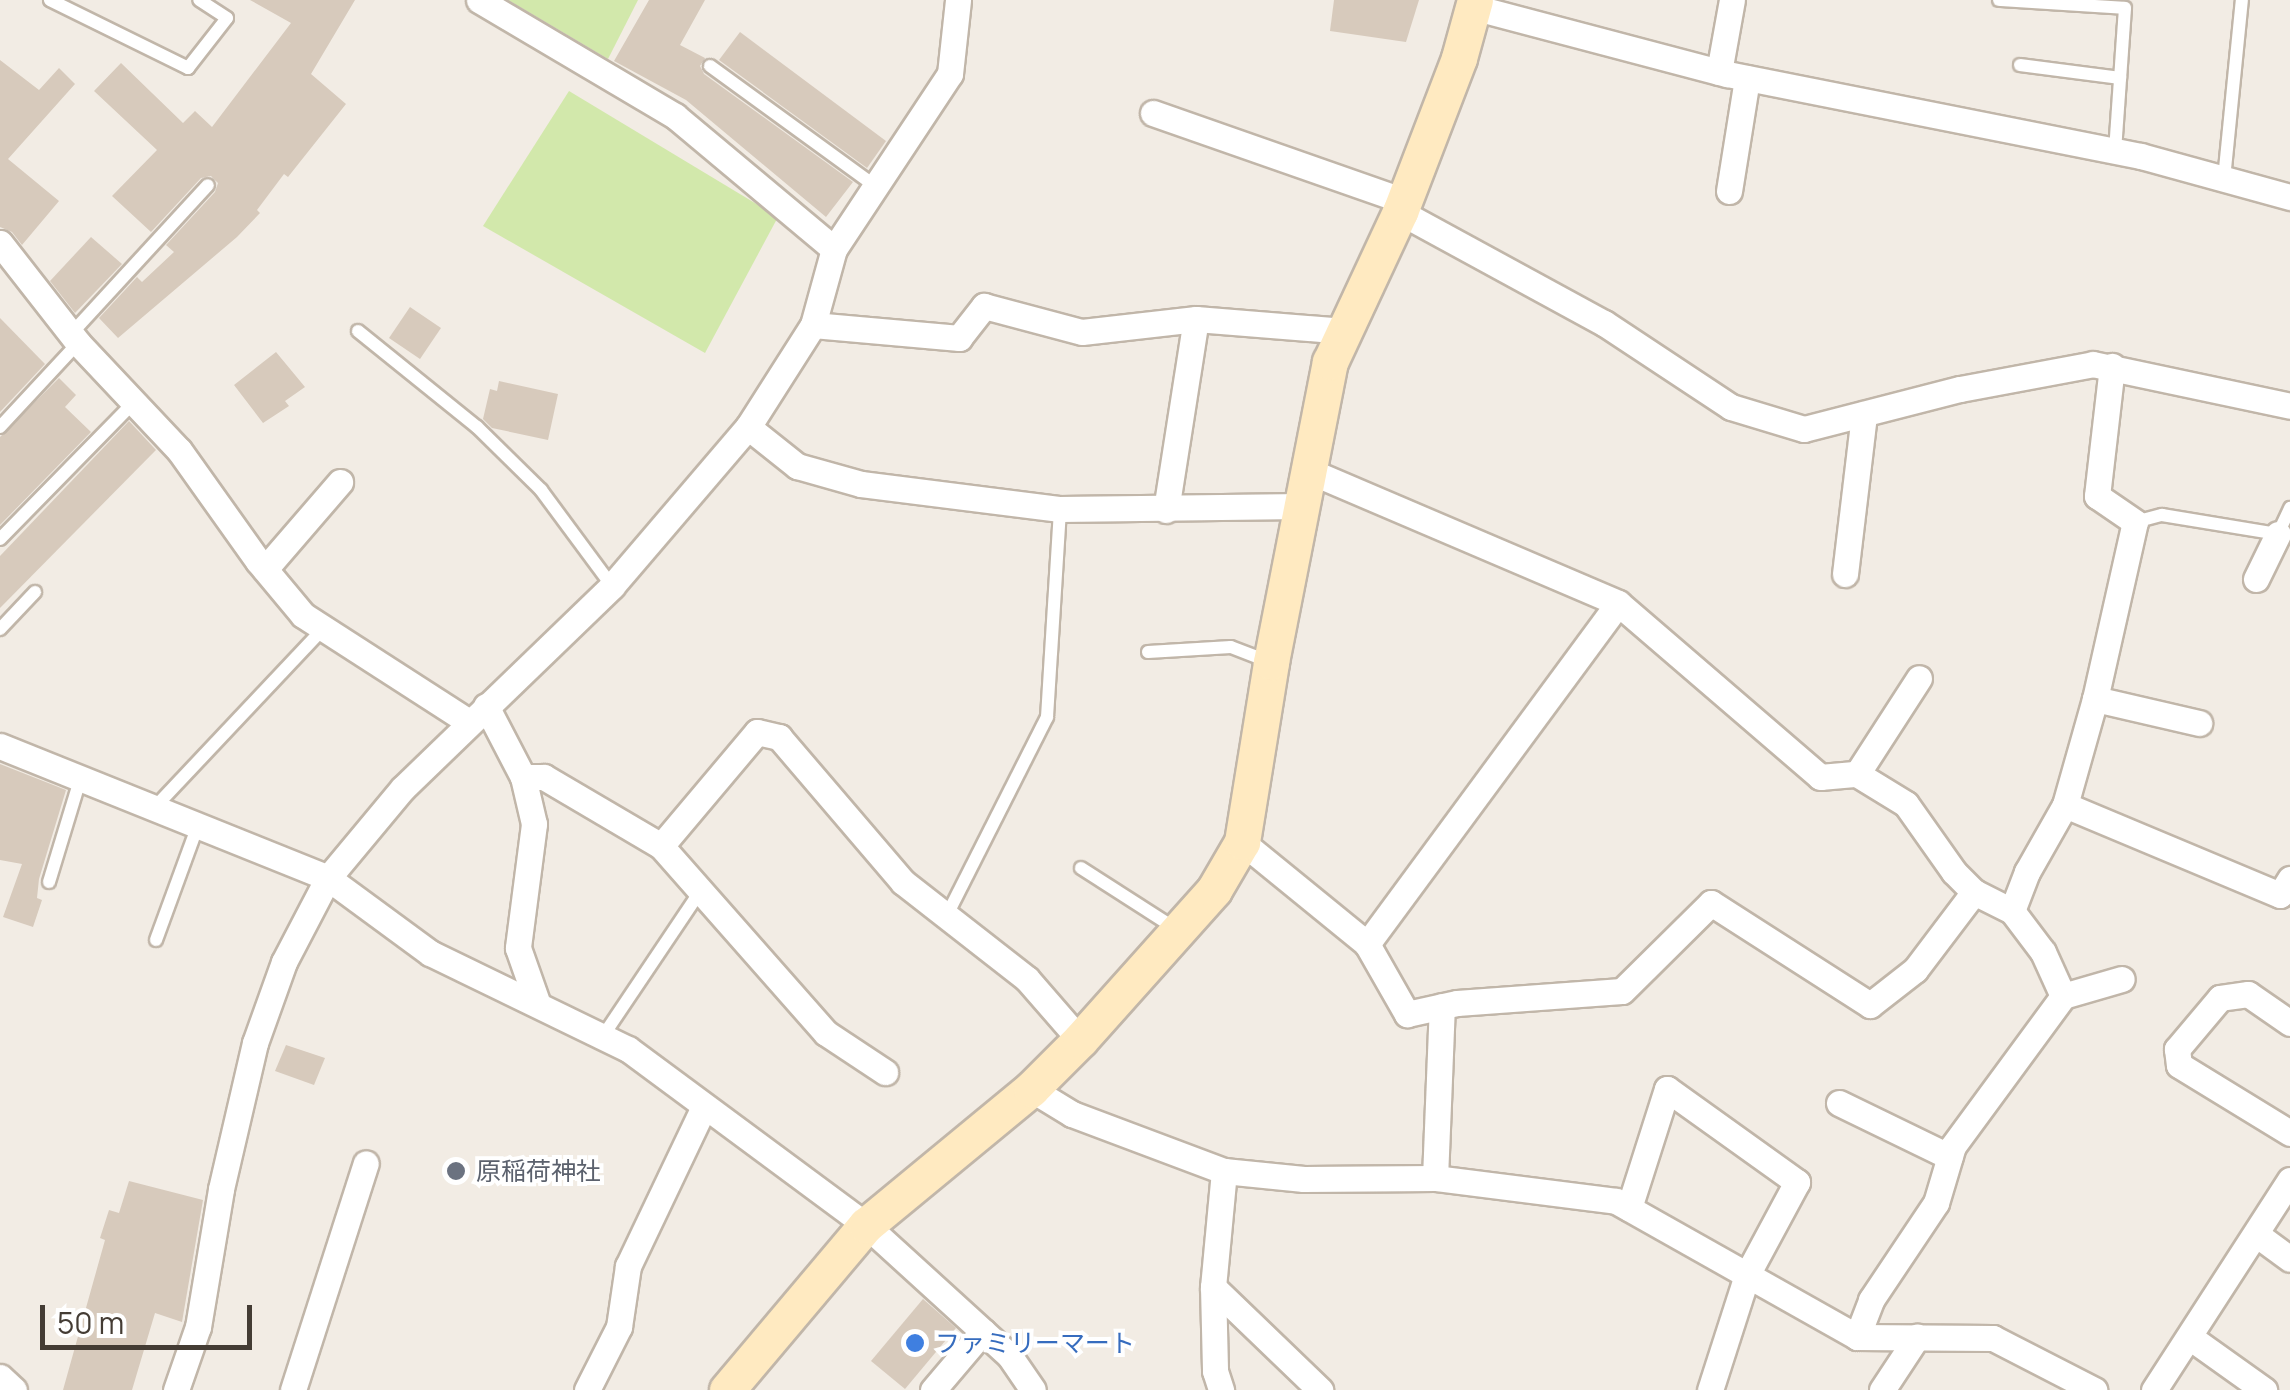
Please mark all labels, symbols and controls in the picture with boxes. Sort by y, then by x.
place label: 原稲荷神社 [476,1156,601,1186]
marker: 原稲荷神社 [445,1160,467,1182]
scale bar [45,1285,258,1347]
text: 50 m [57,1302,124,1343]
place label: ファミリーマート [935,1328,1135,1358]
marker: ファミリーマート [904,1332,926,1354]

